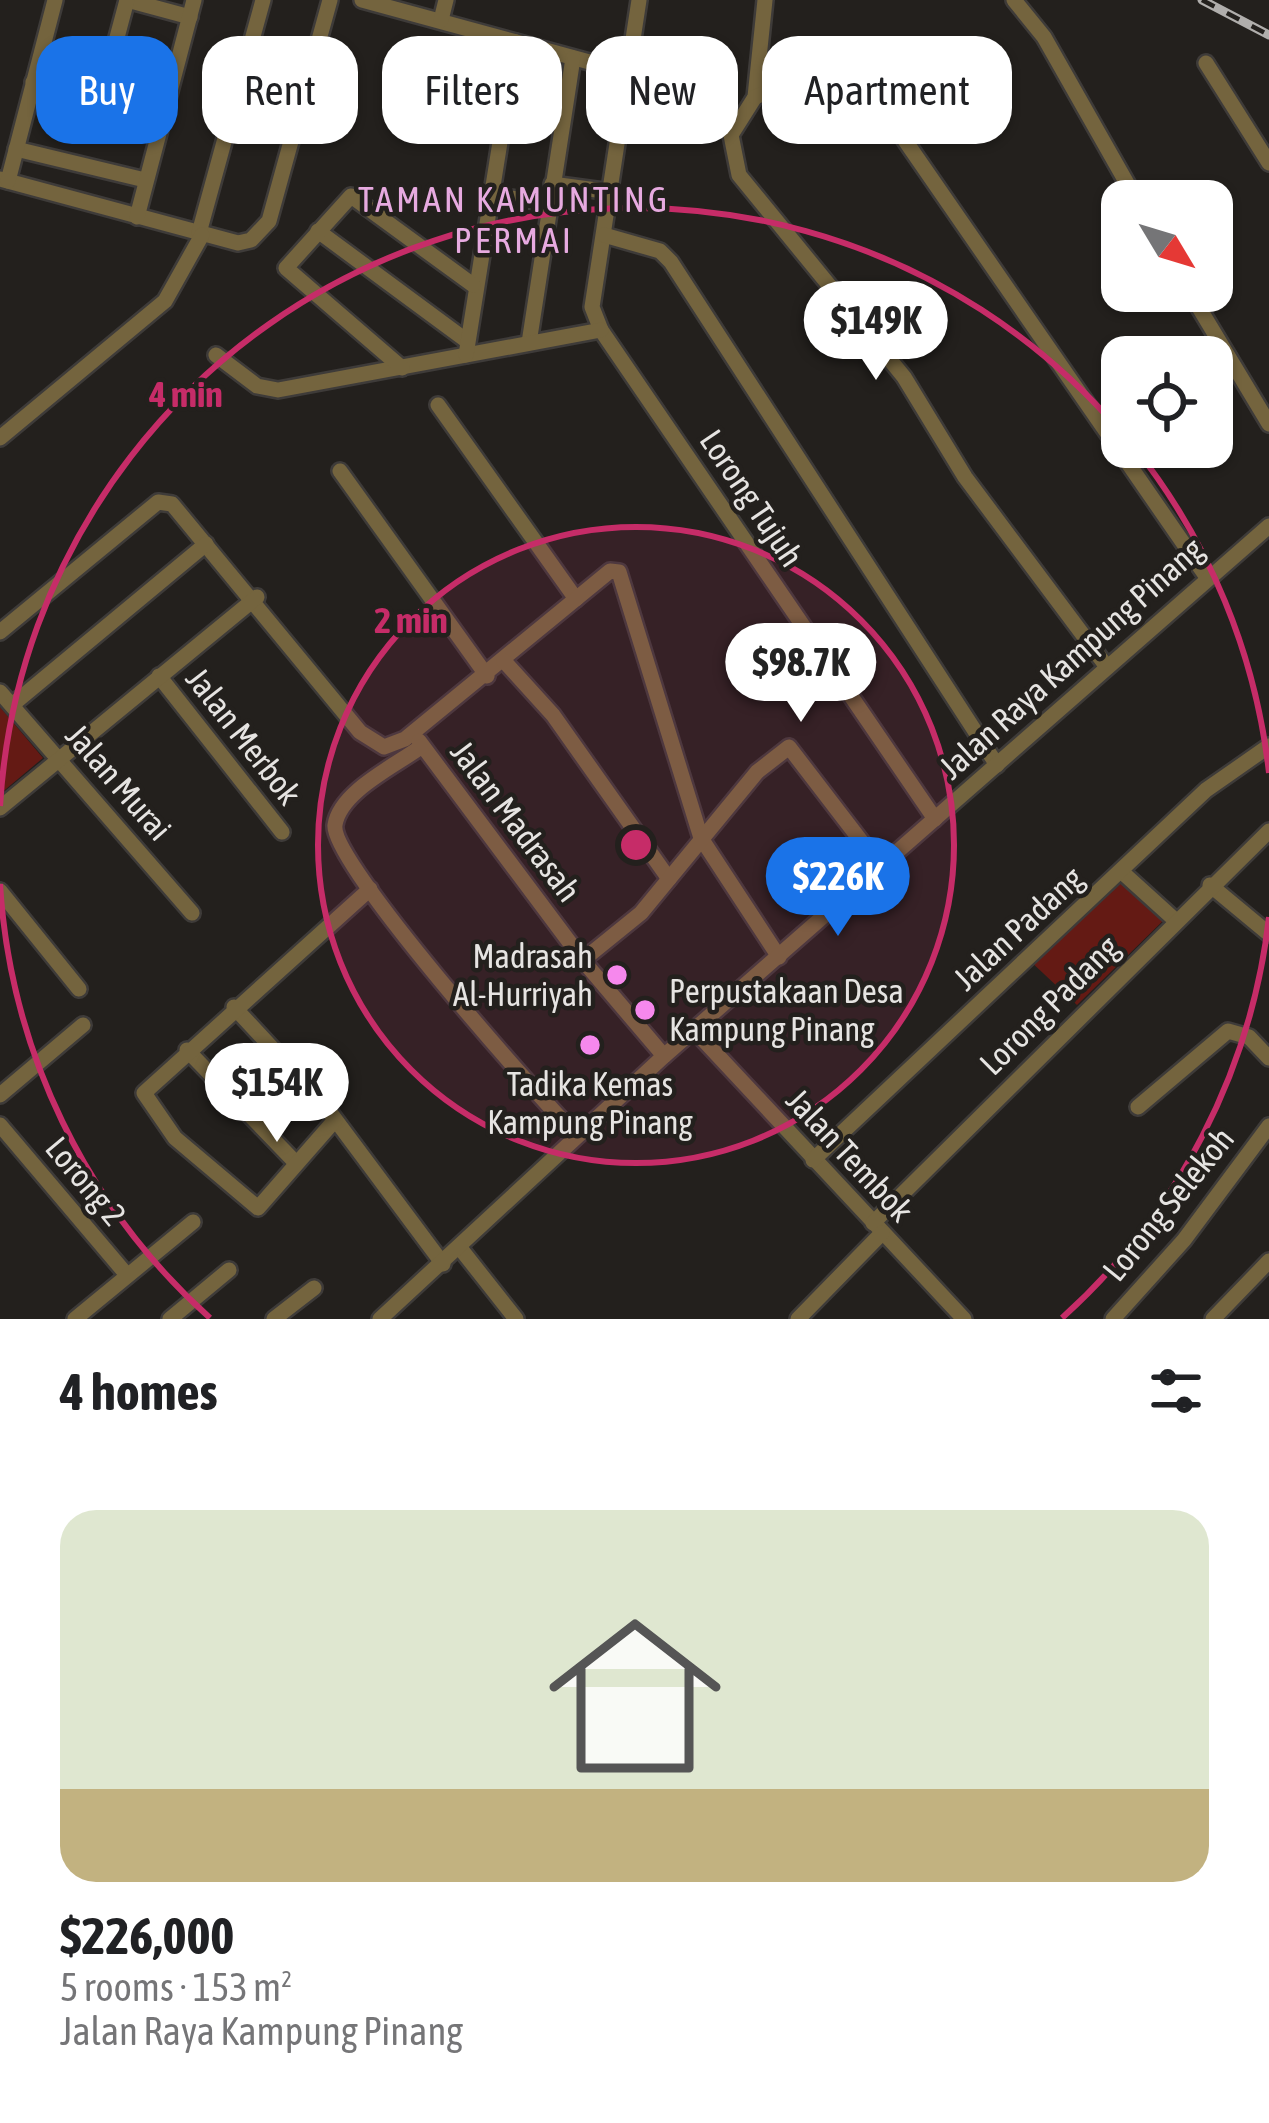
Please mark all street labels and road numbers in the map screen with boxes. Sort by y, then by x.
street label: Lorong Tujuh [692,422,812,574]
street label: Jalan Raya Kampung Pinang [932,529,1211,786]
street label: Jalan Merbok [179,660,309,812]
street label: Jalan Murai [59,716,179,848]
street label: Jalan Madrasah [443,733,589,909]
street label: Jalan Padang [946,858,1091,997]
street label: Lorong Padang [972,927,1127,1082]
street label: Jalan Tembok [779,1081,921,1229]
street label: Lorong Selekoh [1095,1120,1241,1288]
street label: Lorong 2 [38,1129,134,1233]

